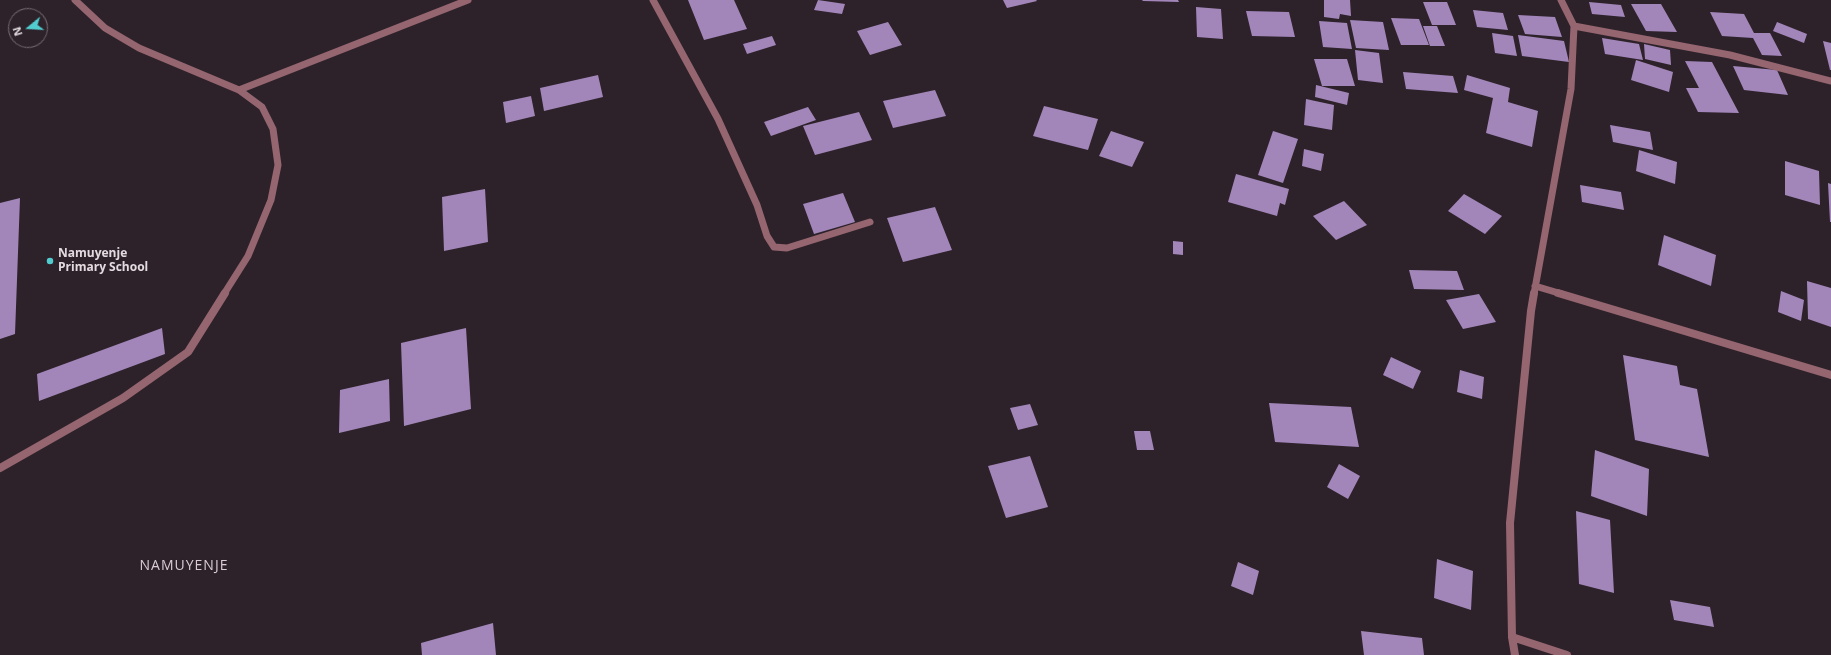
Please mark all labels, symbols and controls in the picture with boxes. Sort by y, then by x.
north arrow [8,8,48,48]
text: N [9,25,26,38]
place label: Namuyenje Primary School [58,247,148,275]
marker: Namuyenje Primary School [45,256,55,266]
district label: NAMUYENJE [140,558,228,574]

